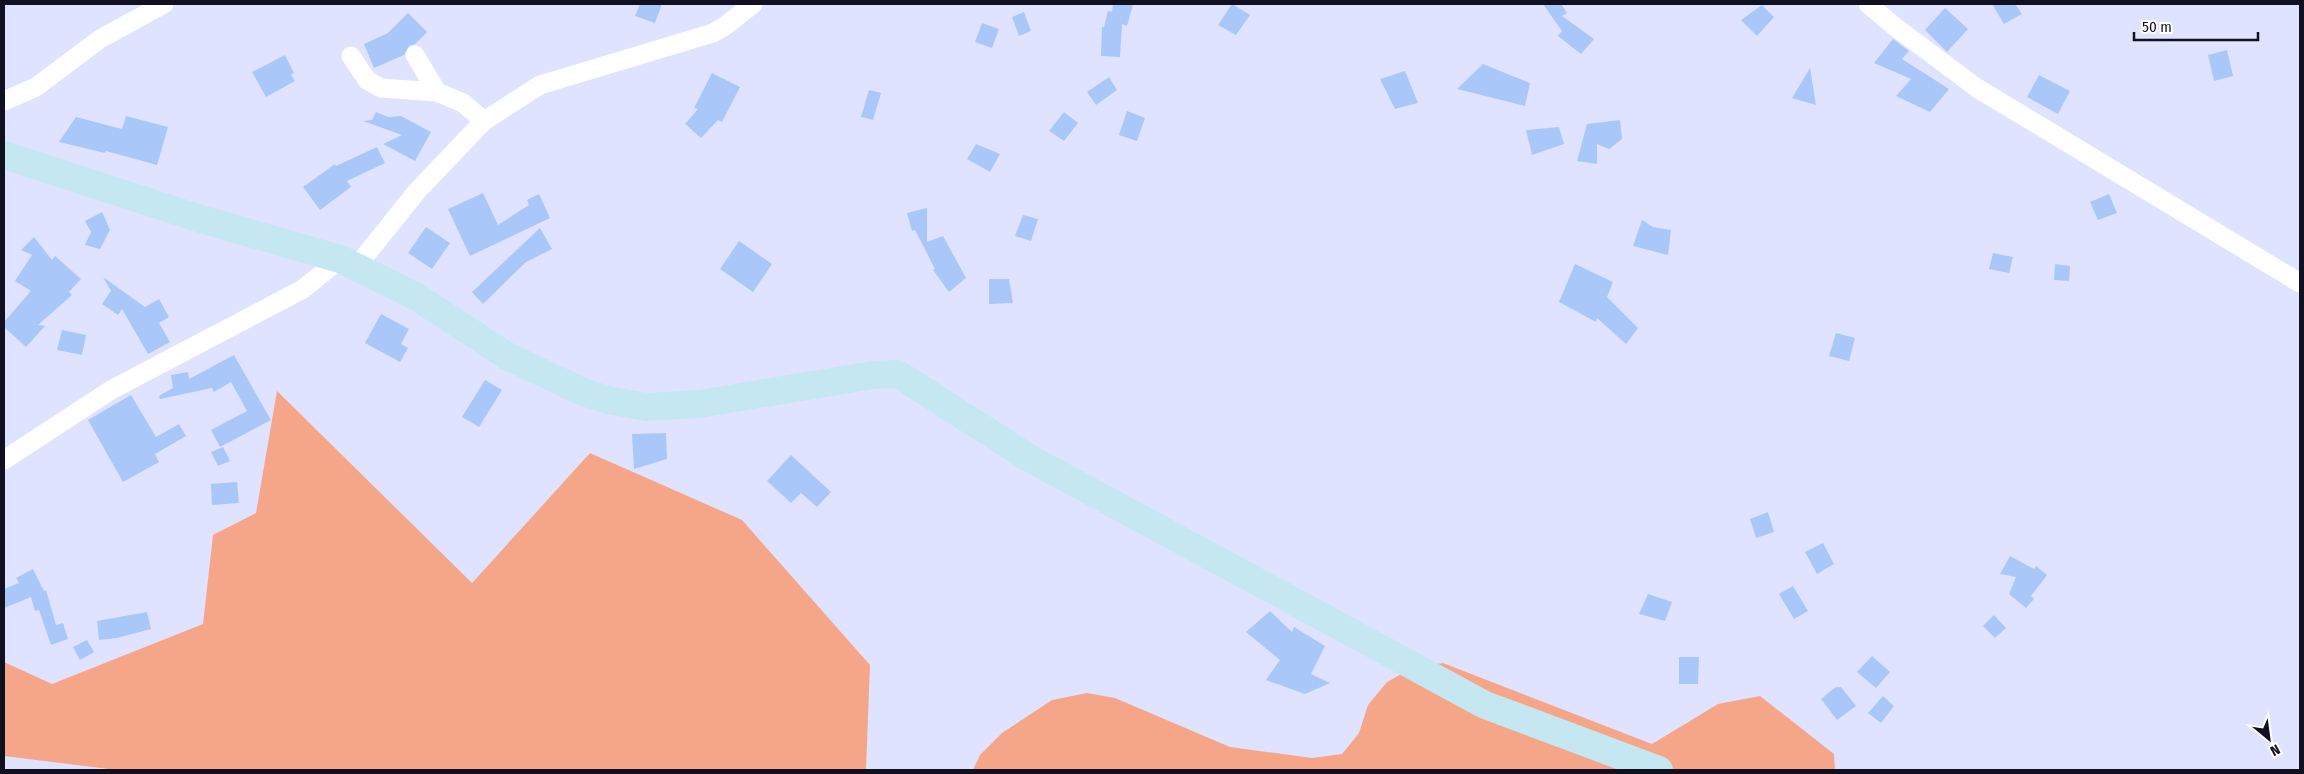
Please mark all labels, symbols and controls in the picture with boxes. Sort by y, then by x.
scale bar [2134,10,2258,42]
text: 50 m [2142,18,2172,36]
north arrow [2244,714,2294,764]
text: N [2267,740,2283,759]

